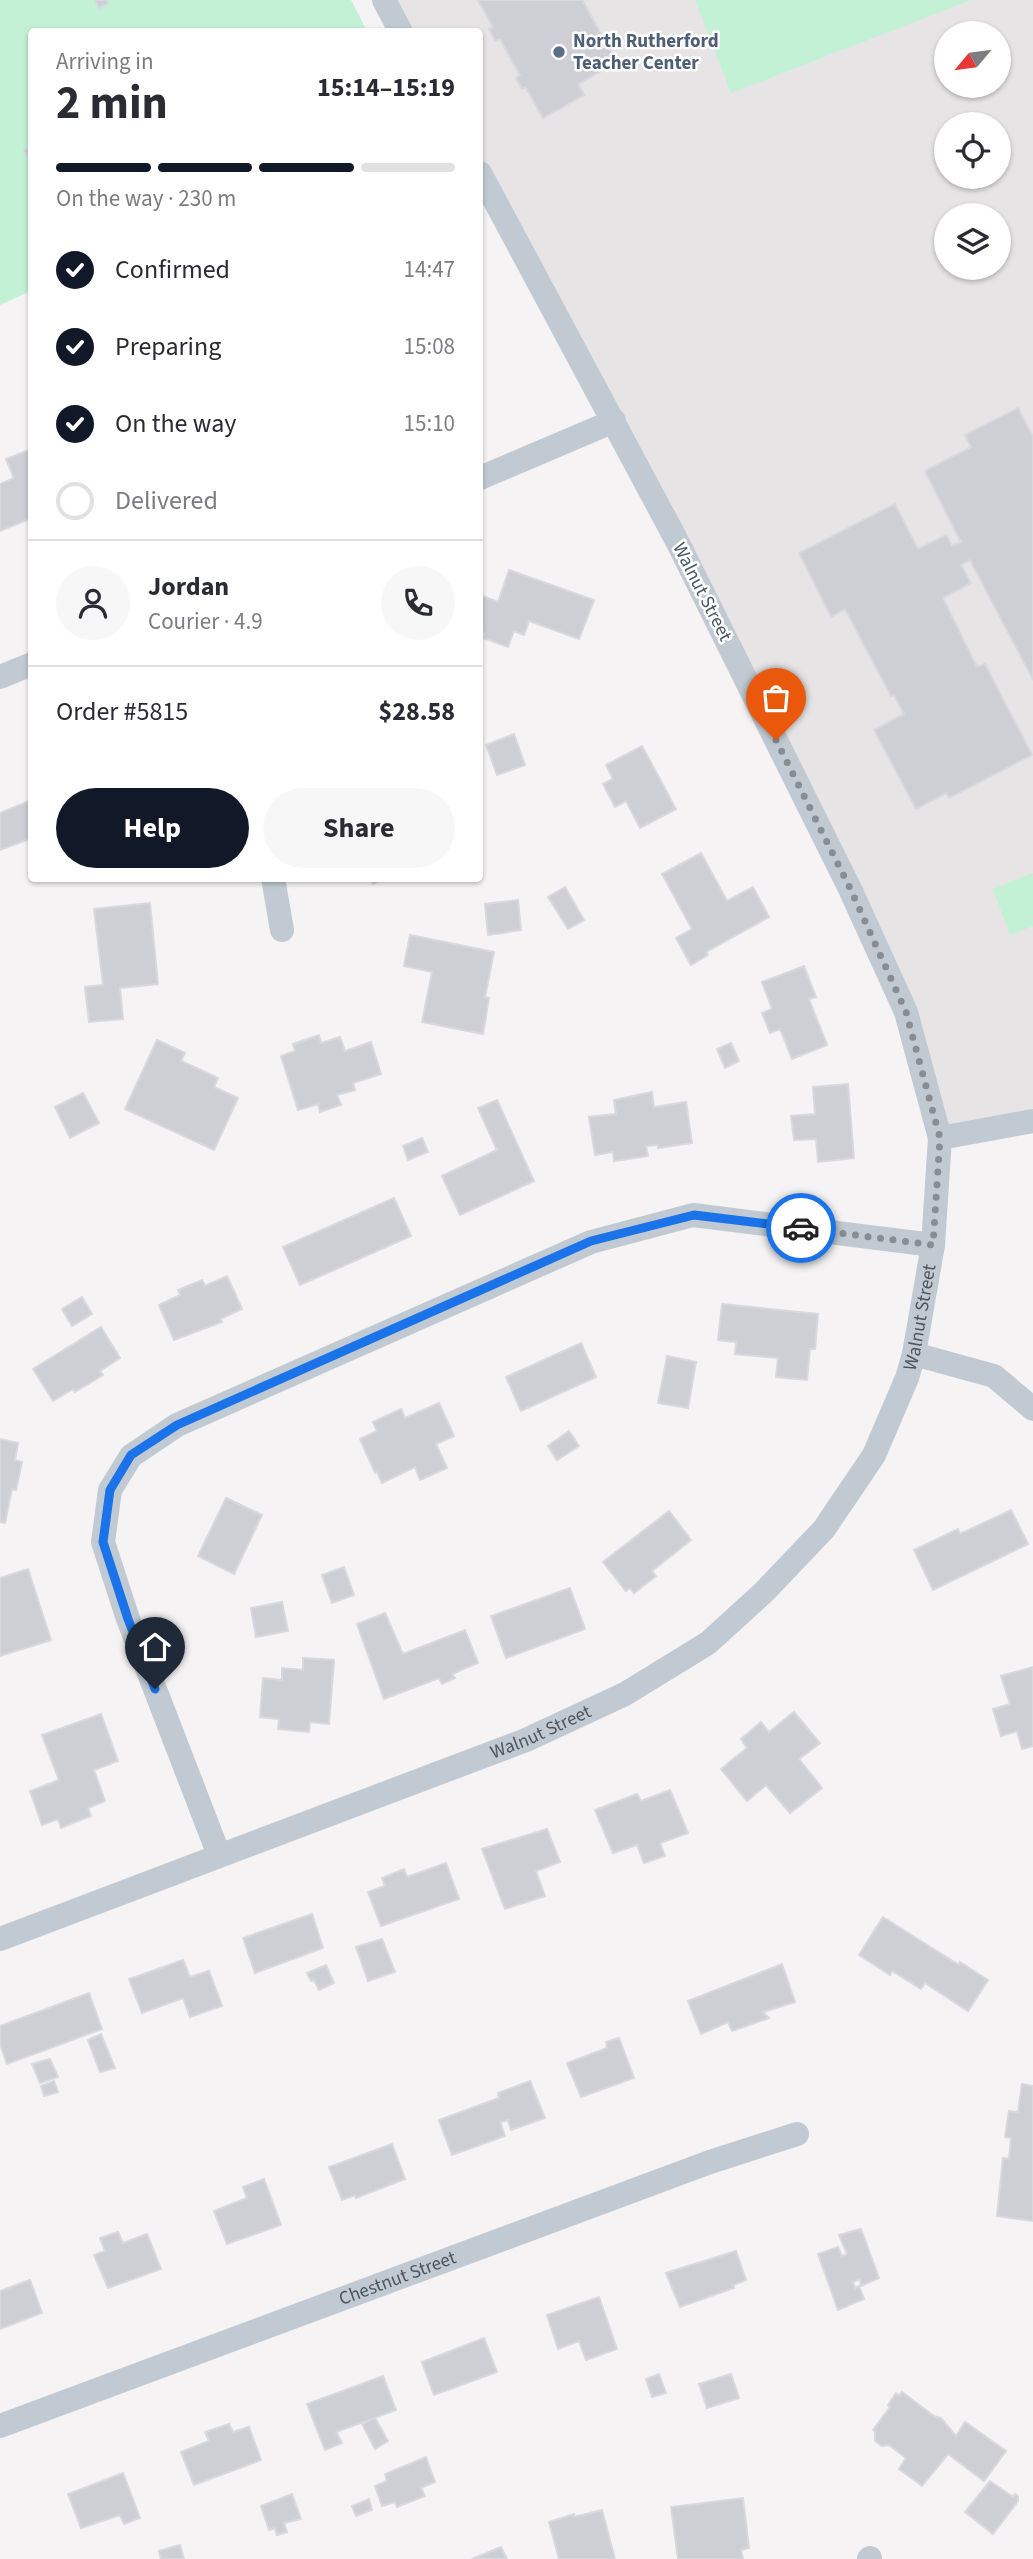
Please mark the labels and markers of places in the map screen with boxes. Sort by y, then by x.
place label: North Rutherford Teacher Center [573,28,719,77]
marker: North Rutherford Teacher Center [551,44,567,60]
pin [746,668,806,740]
pin [125,1617,185,1689]

